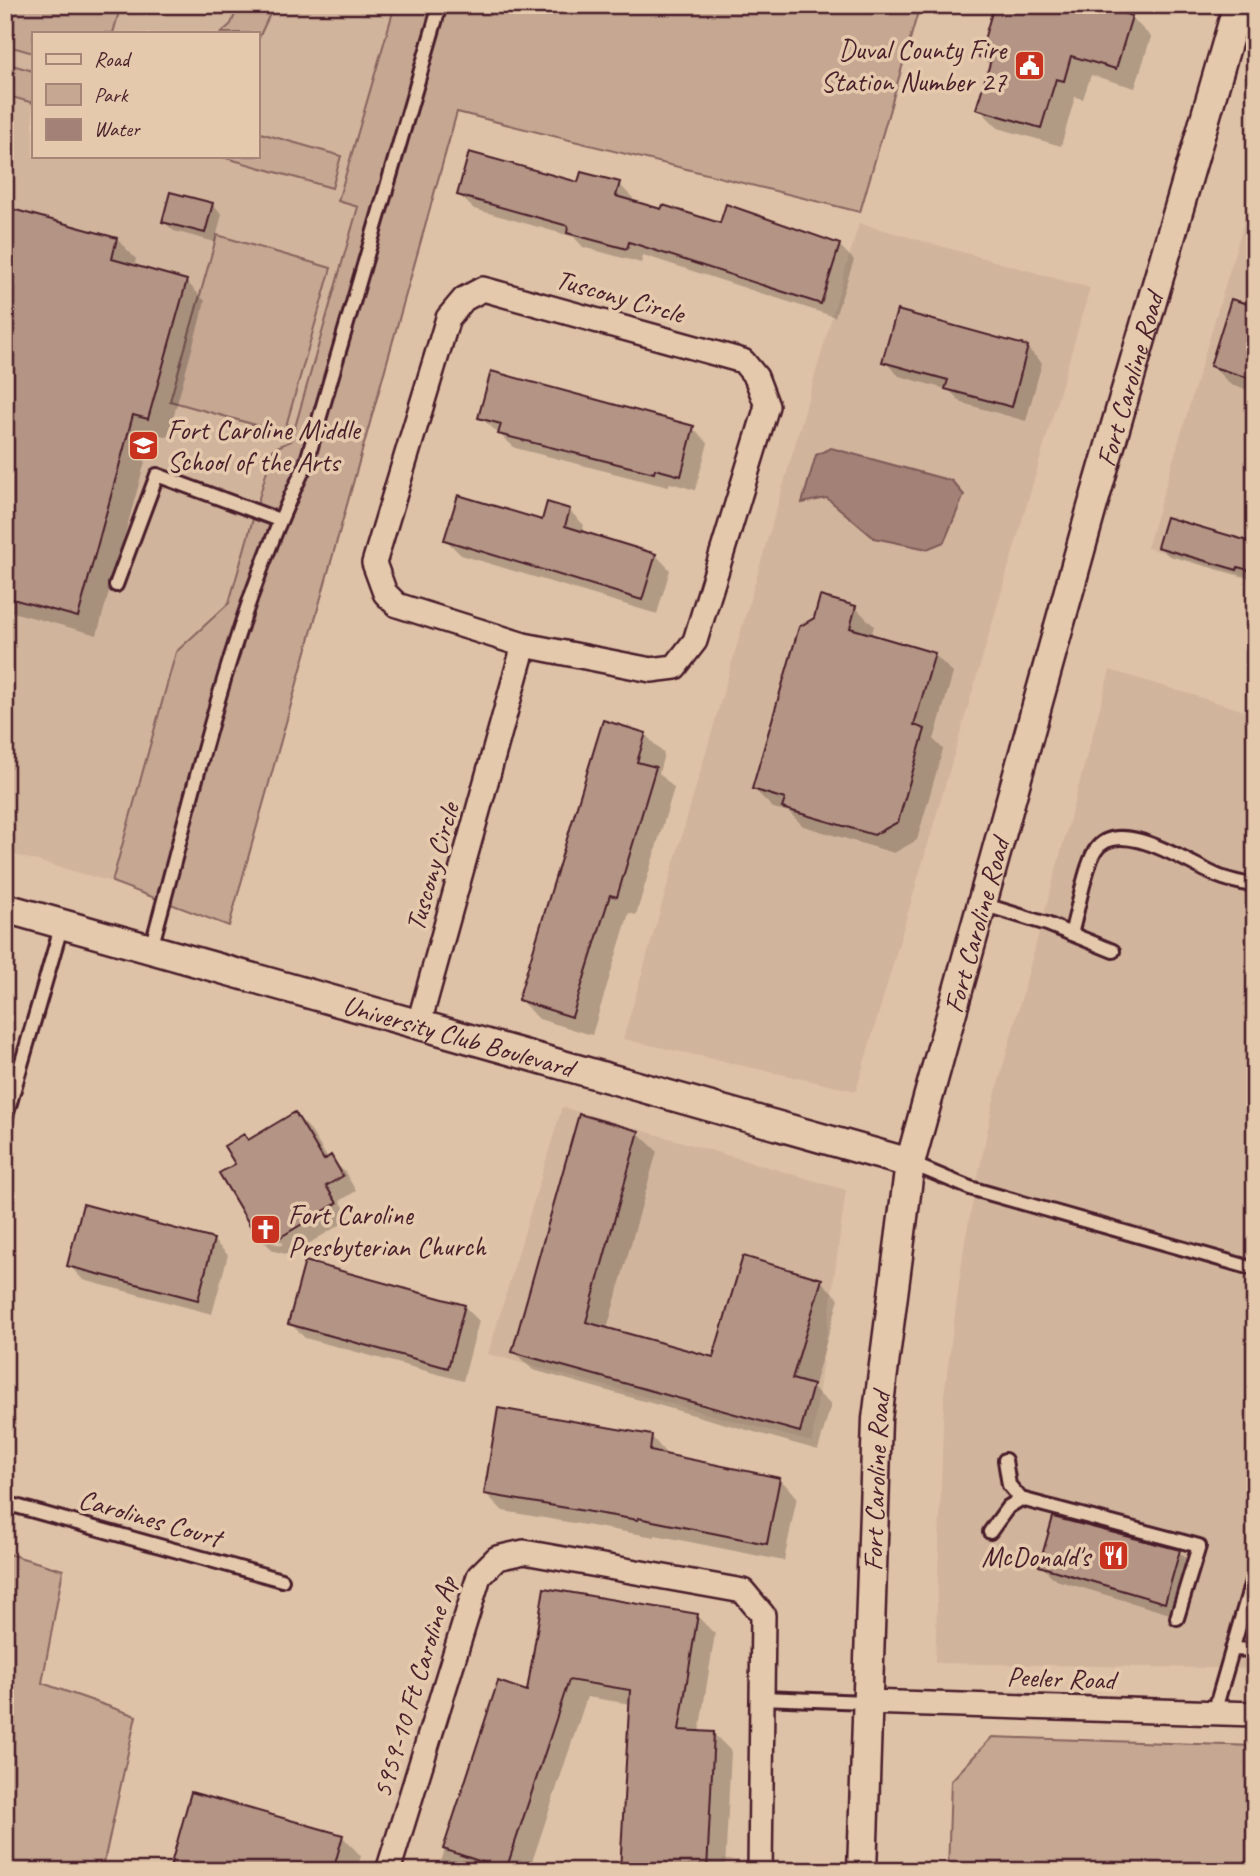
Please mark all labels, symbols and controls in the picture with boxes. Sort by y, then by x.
legend [32,32,259,158]
place label: Duval County Fire Station Number 27 [820,32,1008,99]
text: Road [94,46,133,72]
public building icon: Duval County Fire Station Number 27 [1012,48,1046,82]
text: Park [94,82,129,108]
text: Water [94,116,141,142]
street label: Tuscony Circle [552,261,690,331]
street label: Fort Caroline Road [1087,285,1172,470]
place label: Fort Caroline Middle School of the Arts [167,412,361,479]
school or university icon: Fort Caroline Middle School of the Arts [127,428,161,462]
street label: Tuscony Circle [397,797,467,935]
street label: Fort Caroline Road [935,830,1018,1016]
street label: University Club Boulevard [339,987,581,1086]
place label: Fort Caroline Presbyterian Church [288,1197,487,1264]
church icon: Fort Caroline Presbyterian Church [248,1213,282,1247]
street label: Fort Caroline Road [854,1386,898,1571]
street label: Carolines Court [75,1481,229,1556]
place label: McDonald's [981,1539,1092,1574]
restaurant icon: McDonald's [1096,1539,1130,1573]
street label: 5959-10 Ft Caroline Ap [364,1571,465,1802]
street label: Peeler Road [1006,1659,1120,1698]

